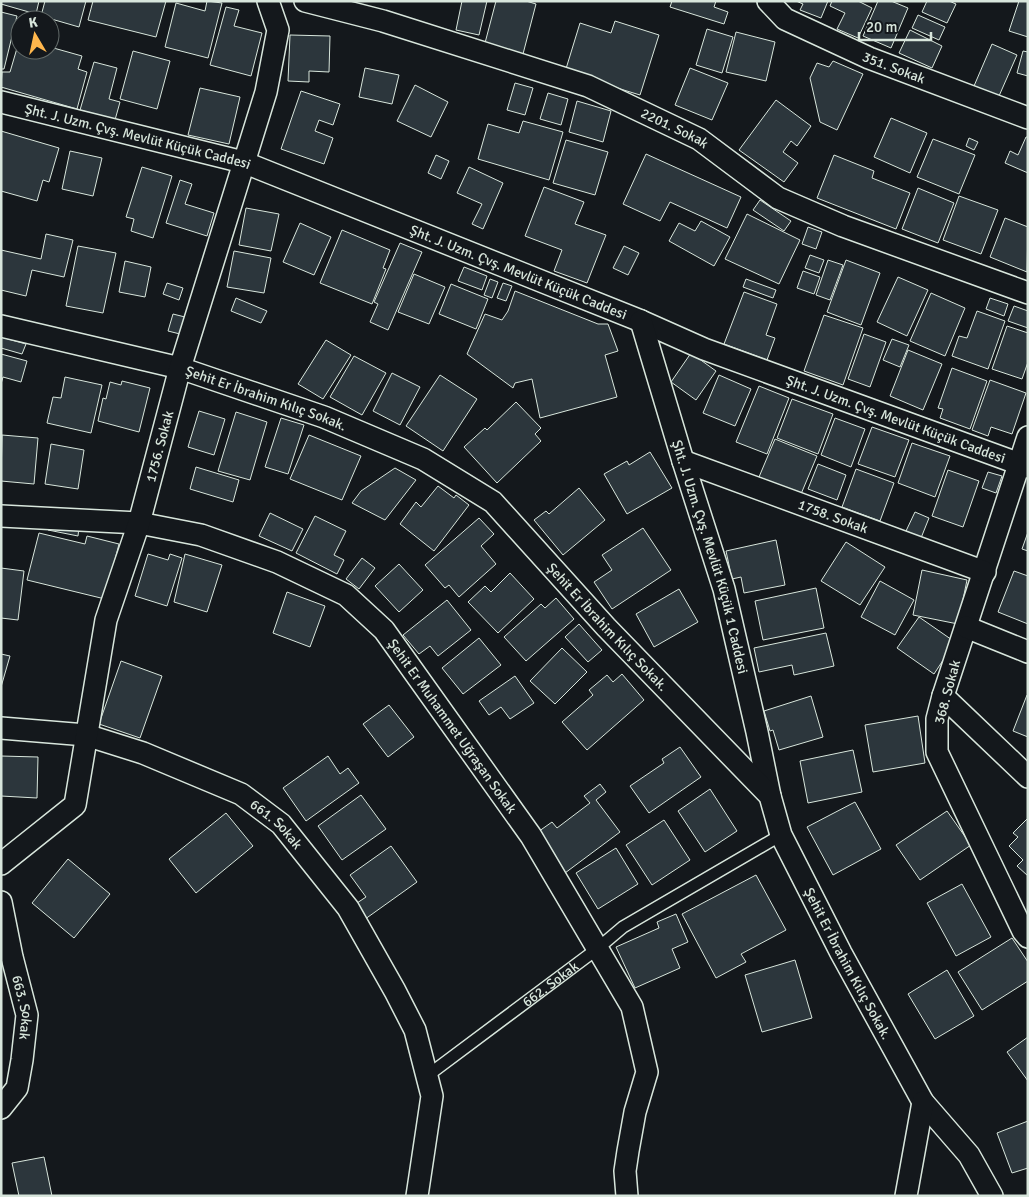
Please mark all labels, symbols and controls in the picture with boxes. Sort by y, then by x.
north arrow [10,10,60,60]
scale bar [859,10,932,42]
text: K [27,14,39,32]
text: 20 m [866,18,897,36]
street label: 351. Sokak [860,48,927,87]
street label: Şht. J. Uzm. Çvş. Mevlüt Küçük Caddesi [23,100,253,173]
street label: 2201. Sokak [638,105,712,152]
street label: Şht. J. Uzm. Çvş. Mevlüt Küçük Caddesi [407,222,629,324]
street label: Şehit Er İbrahim Kılıç Sokak. [183,363,349,435]
street label: Şht. J. Uzm. Çvş. Mevlüt Küçük Caddesi [784,372,1008,467]
street label: 1756. Sokak [142,409,177,484]
street label: Şht. J. Uzm. Çvş. Mevlüt Küçük 1 Caddesi [668,438,751,676]
street label: 1758. Sokak [796,496,870,537]
street label: Şehit Er İbrahim Kılıç Sokak. [543,559,671,695]
street label: Şehit Er Muhammet Uğraşan Sokak [384,636,520,817]
street label: 368. Sokak [931,658,964,726]
street label: 661. Sokak [247,796,306,853]
street label: Şehit Er İbrahim Kılıç Sokak. [800,885,895,1042]
street label: 662. Sokak [519,958,582,1011]
street label: 663. Sokak [8,973,35,1041]

